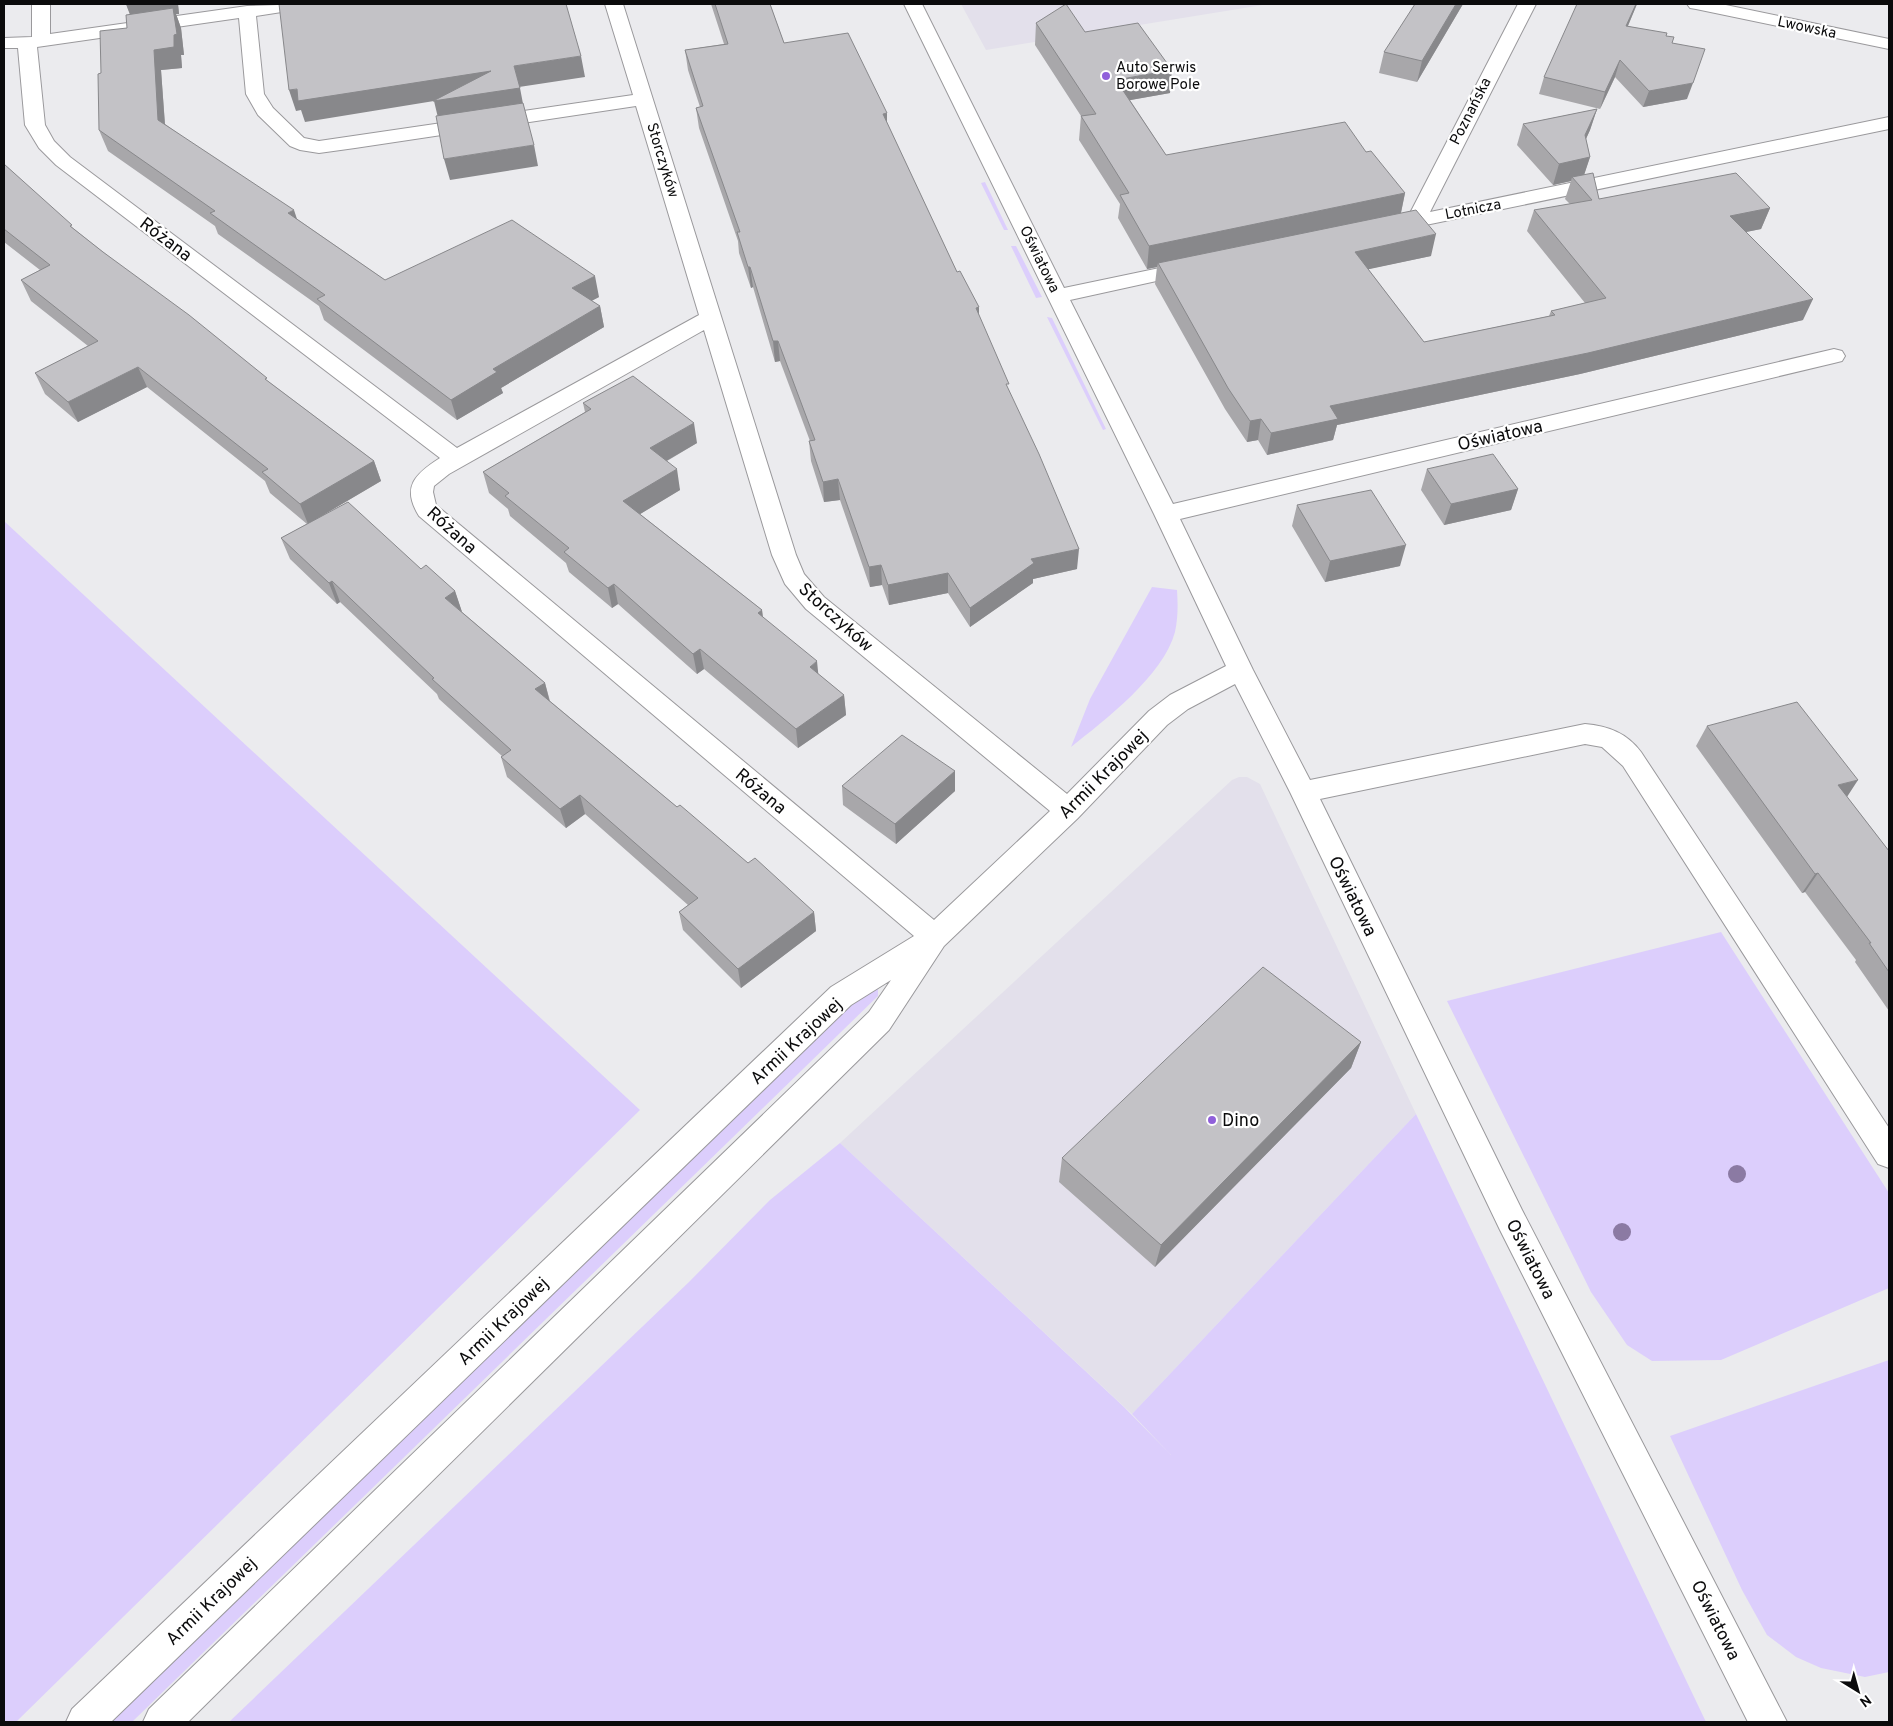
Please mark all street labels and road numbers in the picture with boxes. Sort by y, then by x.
street label: Lwowska [1775,13,1838,44]
street label: Poznańska [1446,75,1496,148]
street label: Storczyków [641,121,682,201]
street label: Lotnicza [1444,196,1503,225]
street label: Różana [134,213,196,267]
street label: Oświatowa [1014,223,1063,296]
street label: Oświatowa [1456,416,1545,457]
street label: Różana [421,502,481,560]
street label: Storczyków [793,578,877,658]
street label: Armii Krajowej [1054,725,1154,825]
street label: Różana [730,764,790,820]
street label: Oświatowa [1322,853,1381,941]
street label: Armii Krajowej [746,994,848,1091]
street label: Oświatowa [1500,1216,1560,1304]
street label: Armii Krajowej [454,1273,554,1371]
street label: Armii Krajowej [162,1553,262,1651]
street label: Oświatowa [1685,1577,1745,1665]

